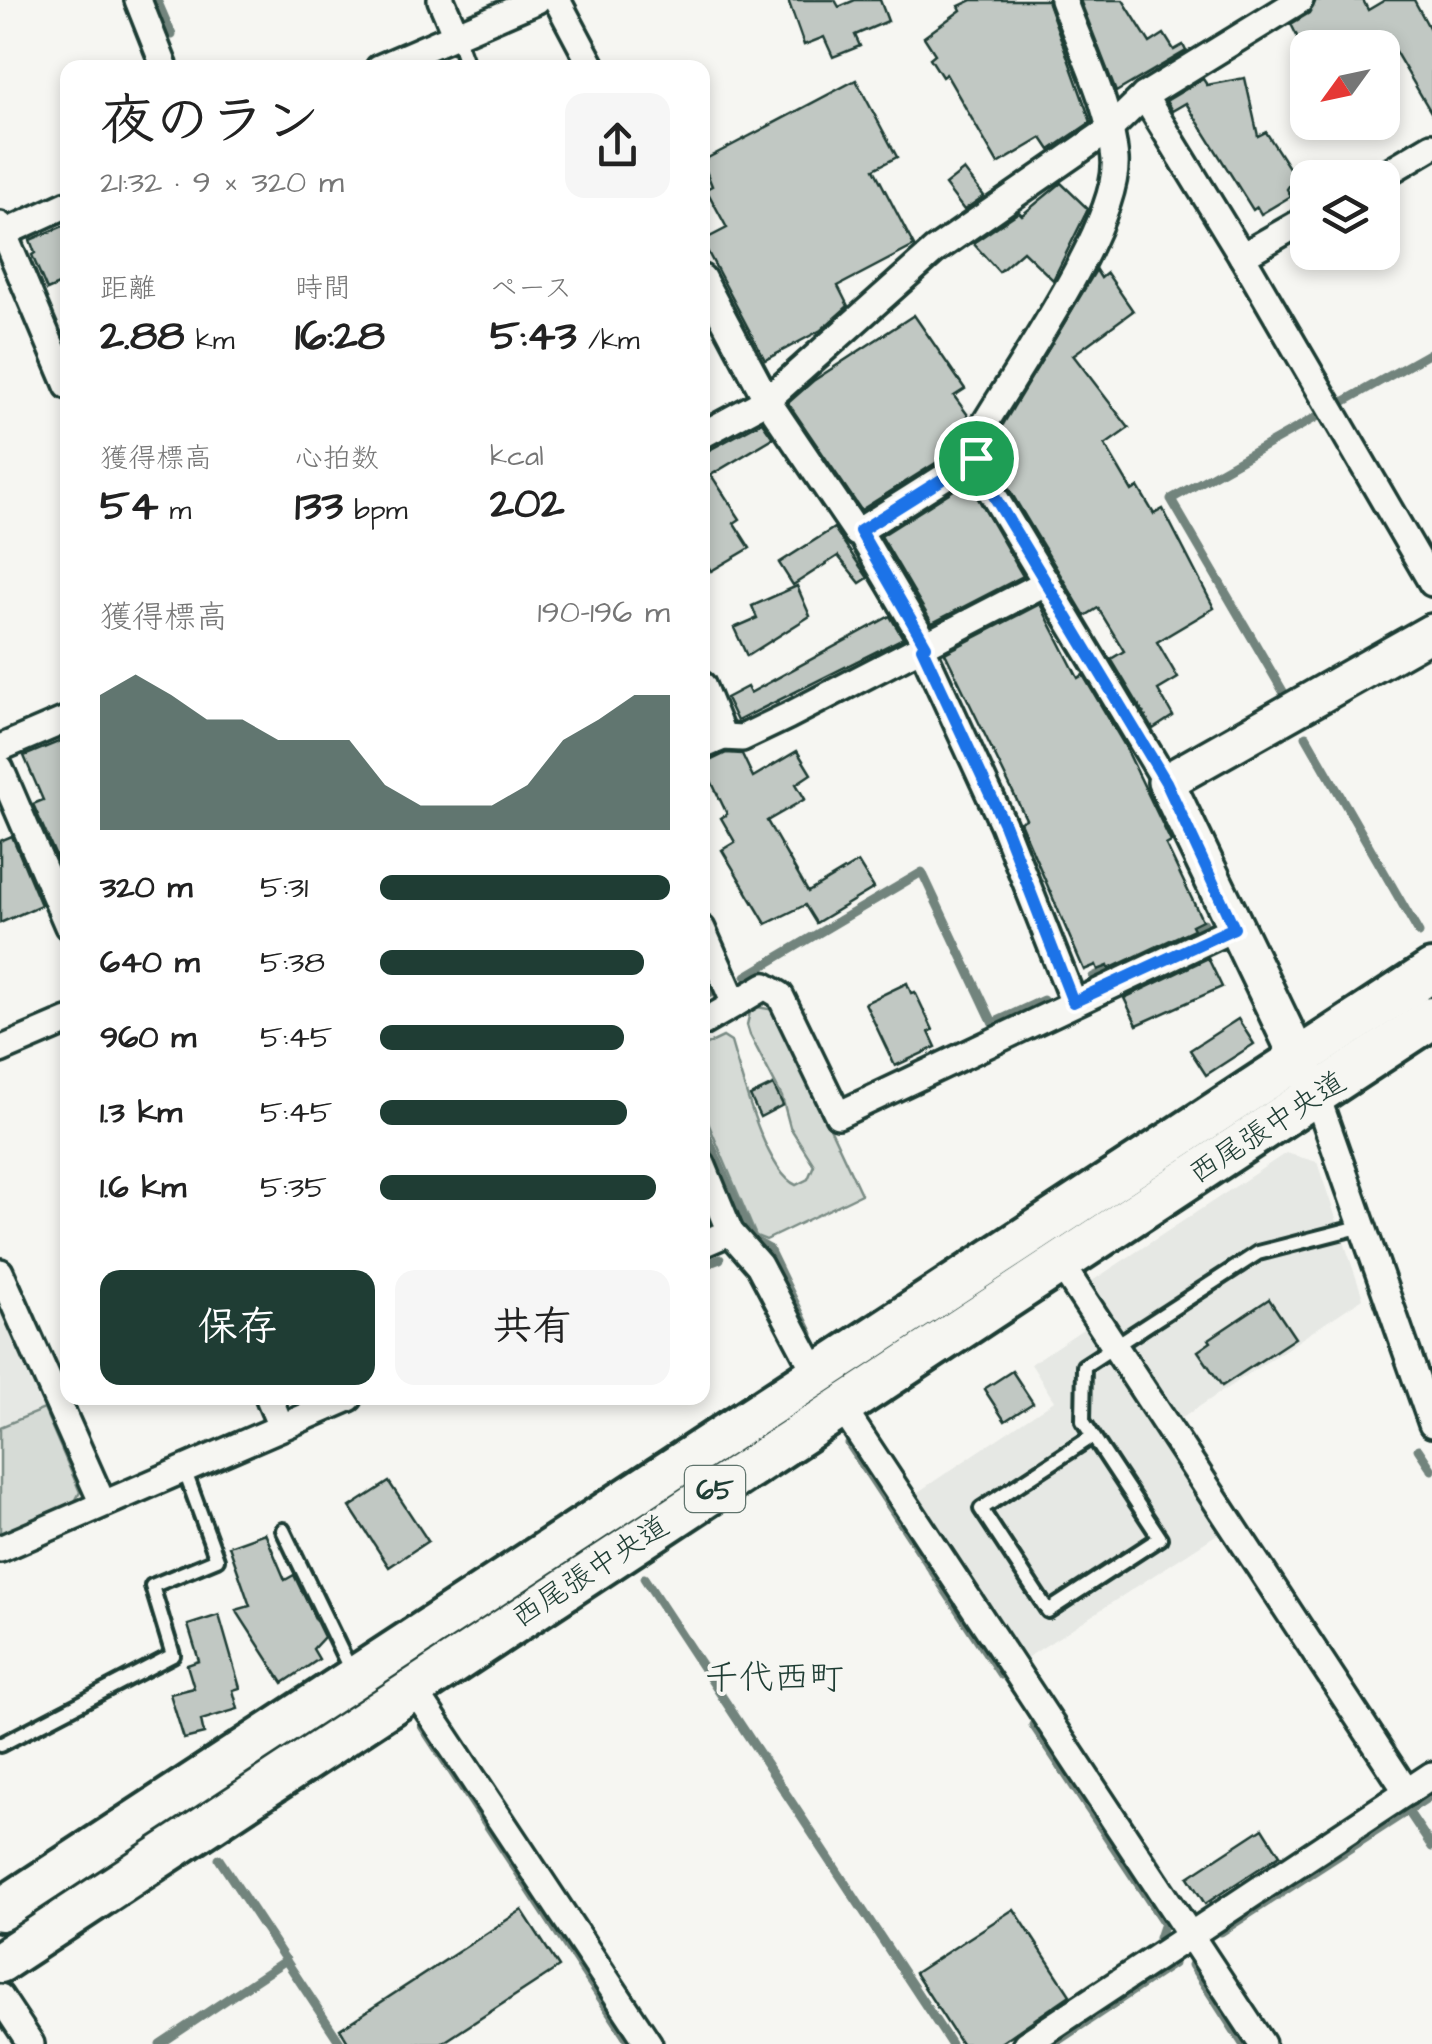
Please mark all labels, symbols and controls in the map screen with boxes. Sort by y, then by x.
north arrow [1290,30,1400,140]
map controls [1290,30,1400,270]
text: 夜のラン [100,84,320,160]
button: share [565,93,670,198]
text: 21:32 · 9 × 320 m [100,160,344,205]
button: layers [1290,160,1400,270]
text: 距離 [100,269,156,308]
text: 時間 [295,269,351,308]
text: ペース [490,269,572,308]
text: 2.88 [100,308,184,366]
text: 16:28 [295,308,385,366]
text: 5:43 [490,308,577,366]
text: km [184,321,235,360]
text: /km [577,321,640,360]
pin [934,416,1019,501]
icon: arrive [949,431,1004,486]
text: kcal [490,437,544,476]
text: 獲得標高 [100,439,212,478]
text: 心拍数 [295,439,379,478]
text: 202 [490,476,565,534]
text: 54 [100,478,158,536]
text: 133 [295,478,343,536]
text: m [158,491,191,530]
text: bpm [343,491,407,530]
text: 190–196 m [537,590,670,635]
text: 獲得標高 [100,595,228,640]
text: 320 m [100,865,193,910]
text: 5:31 [260,865,308,910]
text: 640 m [100,940,200,985]
text: 5:38 [260,940,325,985]
text: 960 m [100,1015,196,1060]
text: 5:45 [260,1015,332,1060]
street label: 西尾張中央道 [1181,1061,1354,1194]
text: 1.3 km [100,1090,182,1135]
text: 5:45 [260,1090,332,1135]
text: 1.6 km [100,1165,186,1210]
text: 5:35 [260,1165,327,1210]
button: 保存 [100,1270,375,1385]
button: 共有 [395,1270,670,1385]
road number: 65 [685,1466,745,1512]
street label: 西尾張中央道 [504,1505,677,1638]
district label: 千代西町 [704,1654,844,1703]

